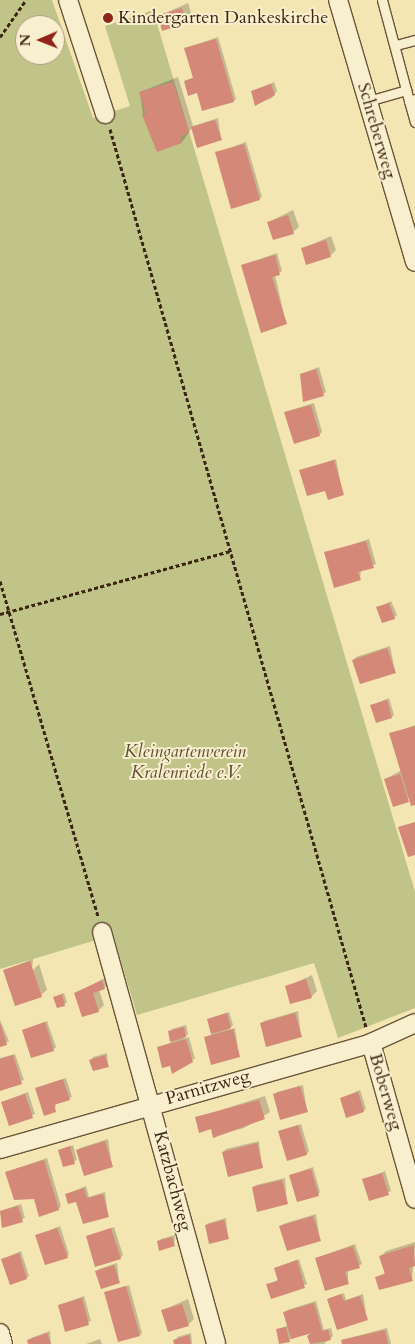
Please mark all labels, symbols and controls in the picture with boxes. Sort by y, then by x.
place label: Kindergarten Dankeskirche [118,7,328,29]
marker: Kindergarten Dankeskirche [102,12,114,24]
north arrow [15,15,65,65]
text: N [16,34,35,46]
street label: Schreberweg [352,80,400,182]
park label: Kleingartenverein Kralenriede e.V. [124,742,246,784]
street label: Boberweg [364,1051,406,1133]
street label: Parnitzweg [163,1066,253,1110]
street label: Katzbachweg [148,1128,196,1234]

